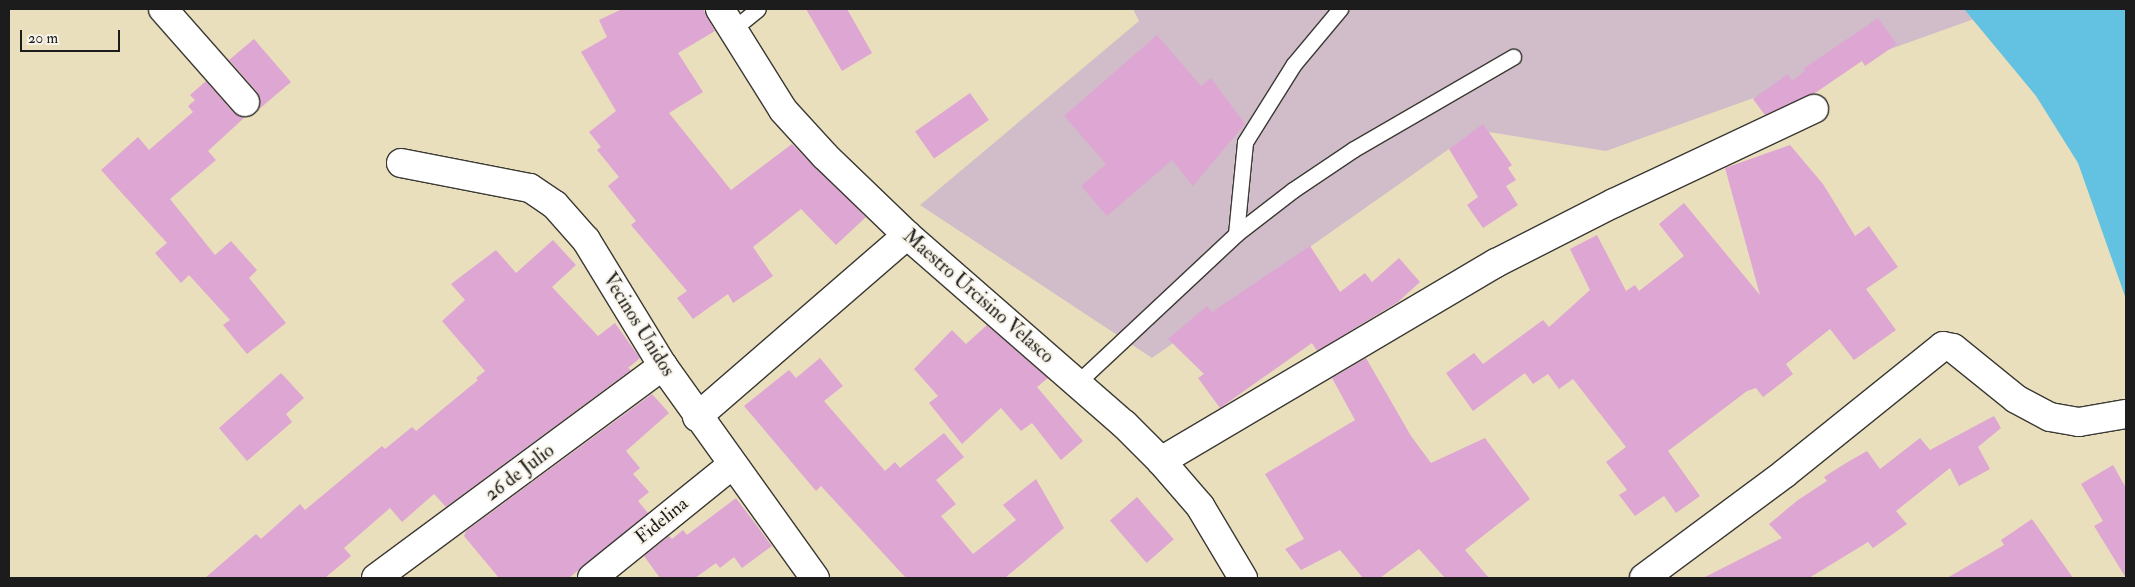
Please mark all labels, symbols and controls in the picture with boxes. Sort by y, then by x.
scale bar [22,20,122,52]
text: 20 m [28,29,58,48]
street label: Maestro Urcisino Velasco [898,225,1058,369]
street label: Vecinos Unidos [597,269,679,381]
street label: 26 de Julio [481,440,559,506]
street label: Fidelina [631,493,693,549]

